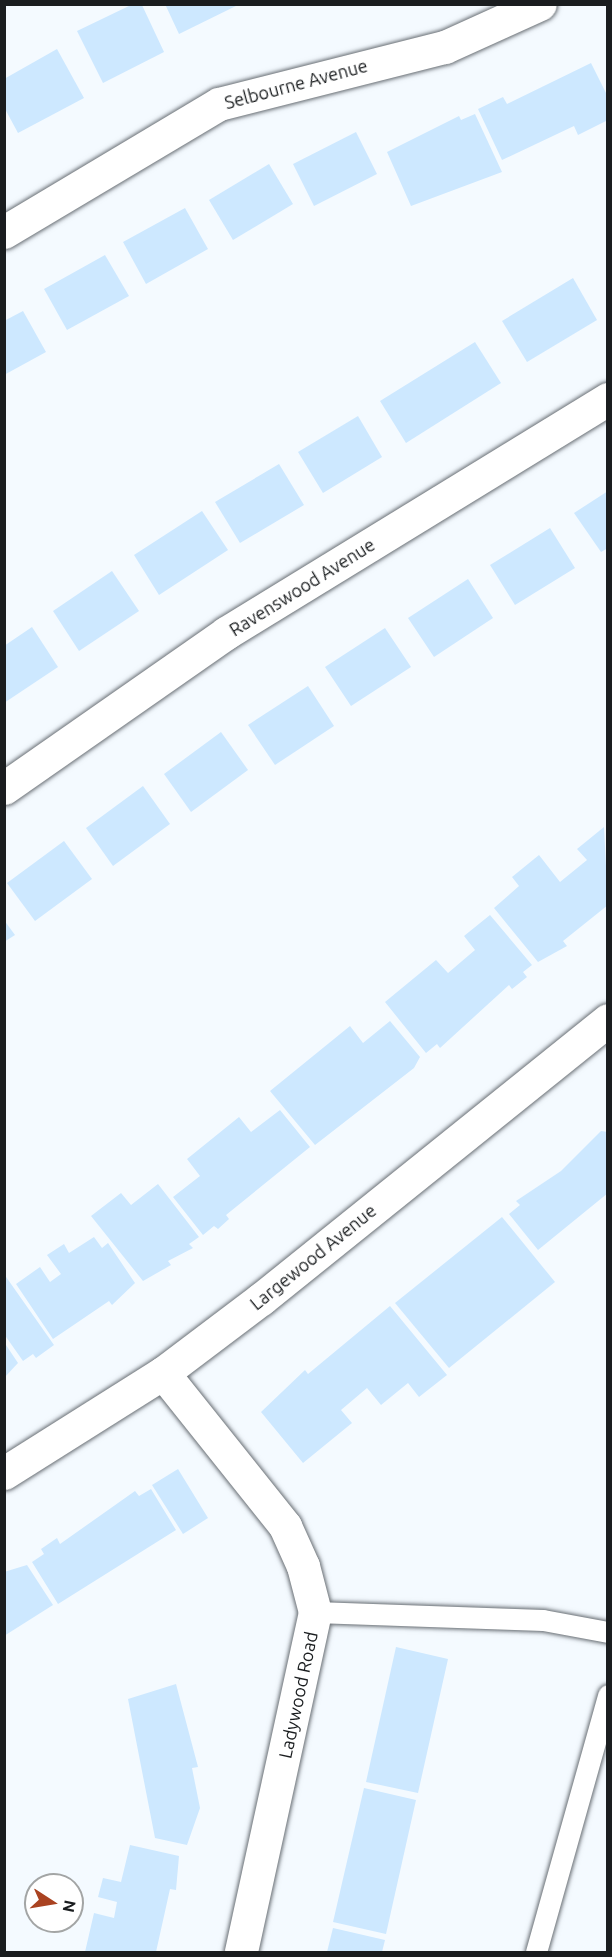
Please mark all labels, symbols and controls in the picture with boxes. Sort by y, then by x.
street label: Selbourne Avenue [222,55,370,113]
street label: Ravenswood Avenue [225,533,379,641]
street label: Largewood Avenue [246,1200,380,1314]
street label: Ladywood Road [274,1630,322,1760]
north arrow [24,1873,84,1933]
text: N [60,1899,80,1914]

